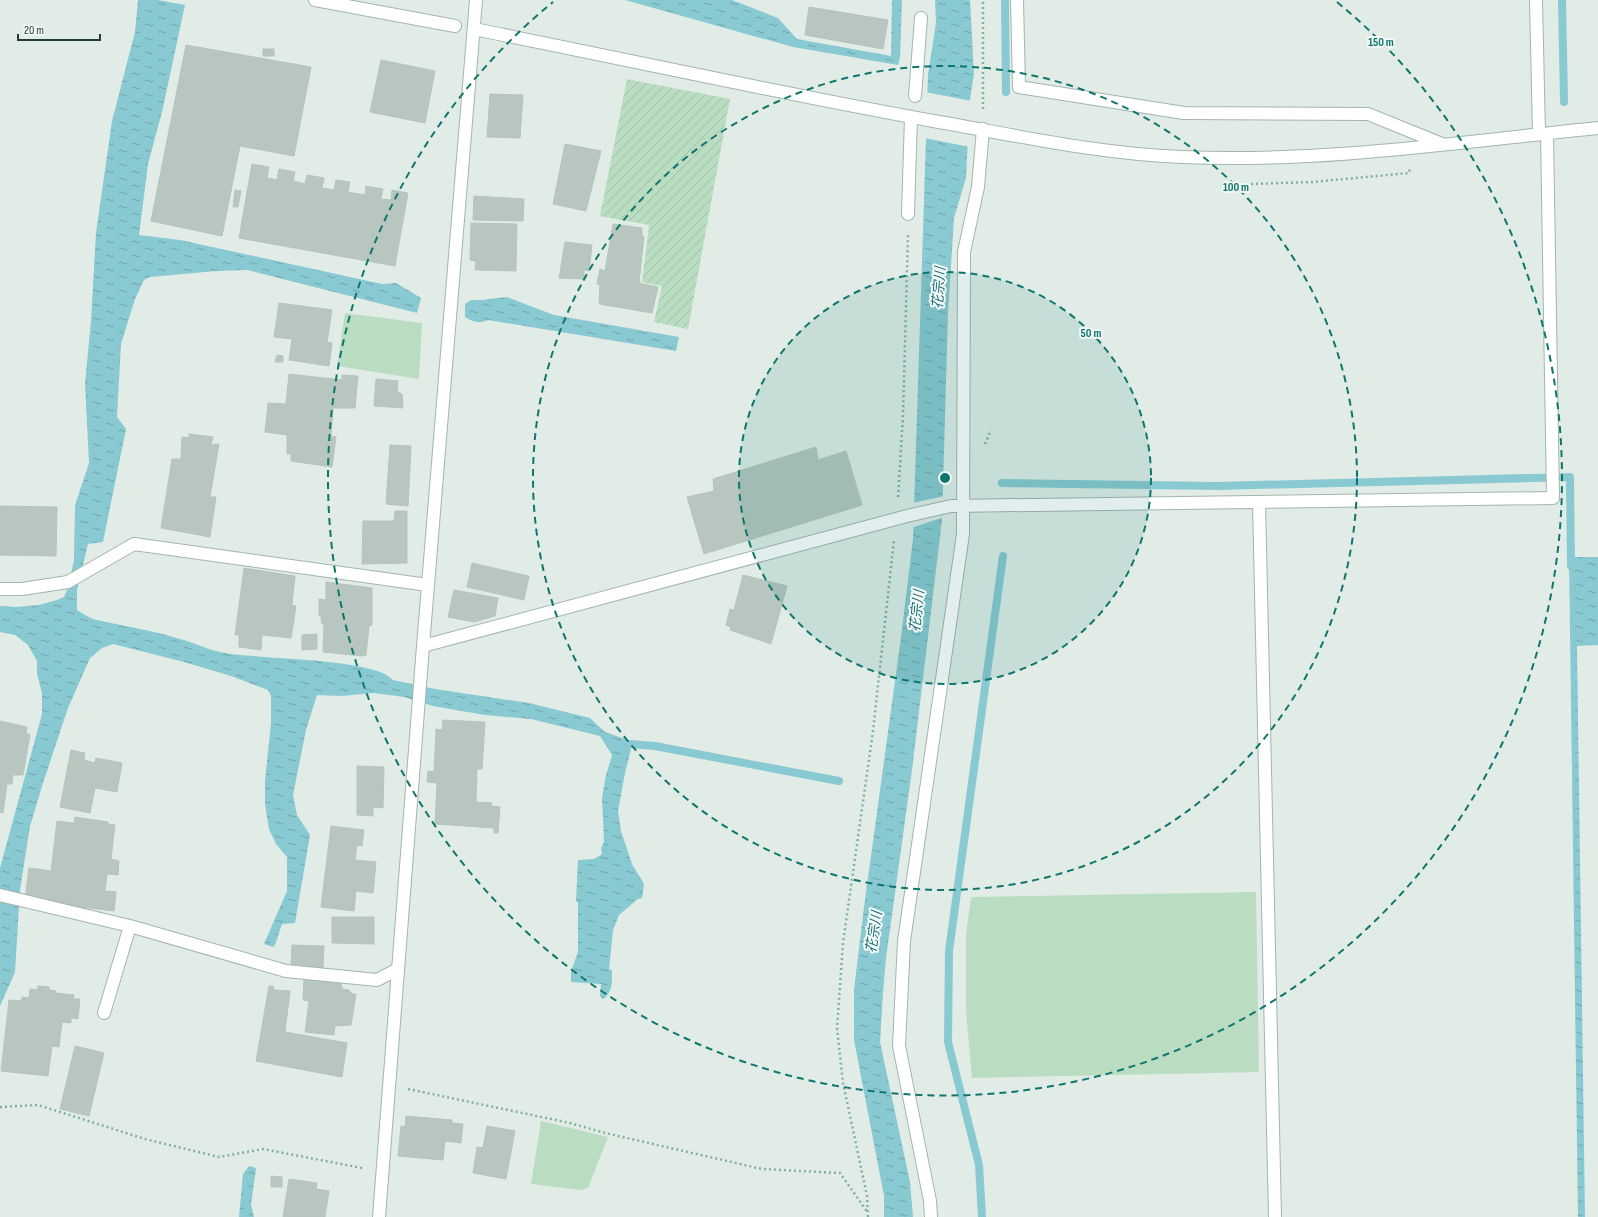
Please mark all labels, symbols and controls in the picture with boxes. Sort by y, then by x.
scale bar [18,16,100,42]
text: 20 m [24,23,44,38]
text: 150 m [1368,35,1394,50]
text: 100 m [1223,180,1249,195]
water label: 花宗川 [929,264,949,310]
text: 50 m [1081,326,1101,341]
centre of rings [938,471,952,485]
water label: 花宗川 [906,587,928,633]
water label: 花宗川 [863,908,886,954]

